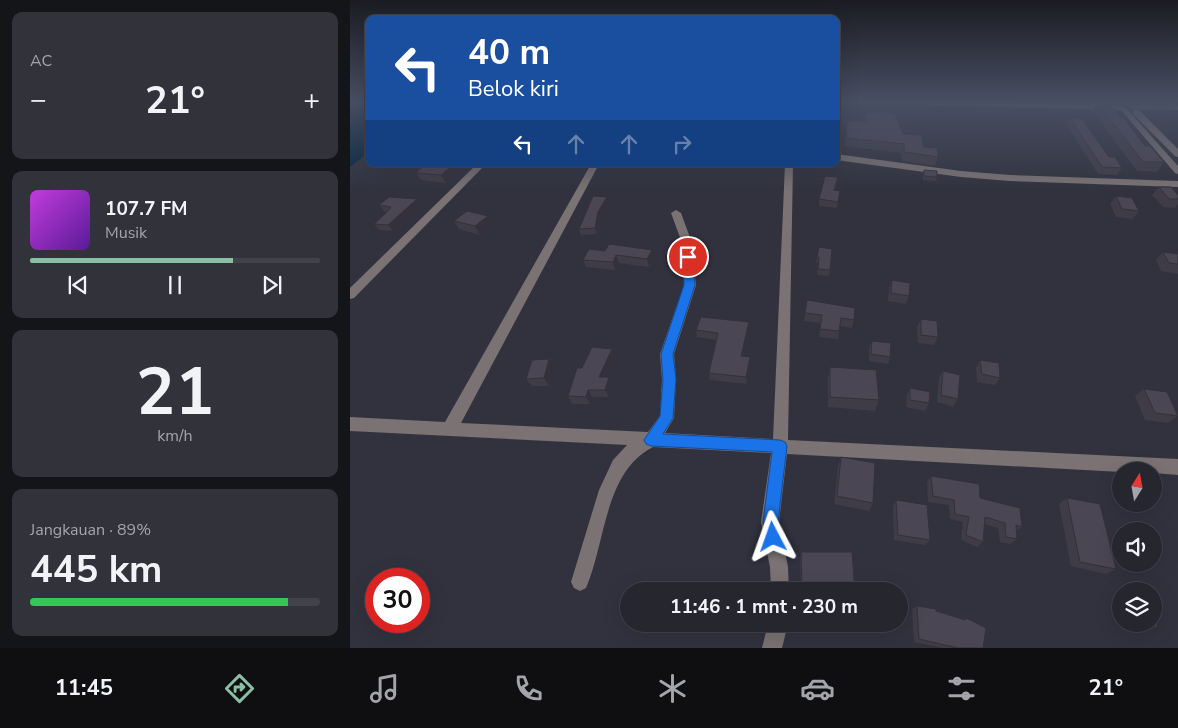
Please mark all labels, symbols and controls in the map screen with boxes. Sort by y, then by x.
text: 40 m [468,29,550,76]
icon: left [385,35,450,100]
text: AC [30,50,52,72]
text: Belok kiri [468,74,559,104]
text: 21° [145,75,205,126]
text: − [30,81,47,119]
text: + [303,81,320,119]
icon: left [509,130,537,158]
icon: ahead [562,130,590,158]
icon: ahead [615,130,643,158]
icon: right [668,130,696,158]
text: 107.7 FM [105,196,188,222]
text: Musik [105,222,147,244]
pin [667,236,709,278]
icon: arrive [674,243,702,271]
icon: previous [64,271,92,299]
icon: pause [161,271,189,299]
icon: next [258,271,286,299]
text: 21 [136,348,214,437]
text: km/h [157,425,193,447]
north arrow [1112,462,1162,512]
map controls [1112,462,1162,632]
position arrow [746,510,798,562]
text: Jangkauan · 89% [30,519,151,541]
button: sound [1112,522,1162,572]
text: 445 km [30,544,162,595]
speed limit sign: 30 [365,568,430,633]
button: layers [1112,582,1162,632]
text: 11:46 · 1 mnt · 230 m [670,594,858,620]
icon: directions [222,671,257,706]
icon: music [367,671,402,706]
icon: phone [511,671,546,706]
icon: climate [655,671,690,706]
icon: car [800,671,835,706]
icon: filters [944,671,979,706]
text: 11:45 [55,673,113,703]
text: 21° [1088,673,1123,703]

